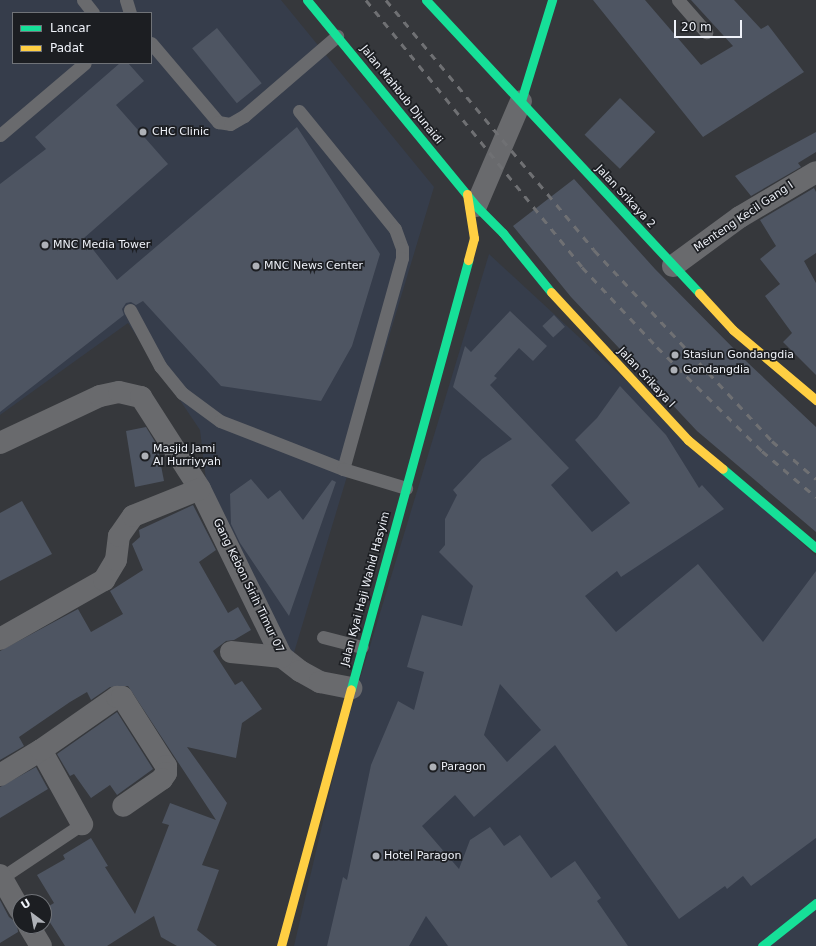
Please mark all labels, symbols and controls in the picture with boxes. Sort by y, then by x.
legend [12,12,152,64]
scale bar [676,12,744,38]
text: 20 m [681,20,712,34]
text: Lancar [50,21,91,35]
text: Padat [50,41,84,55]
street label: Jalan Mahbub Djunaidi [357,43,445,147]
place label: CHC Clinic [152,125,209,139]
marker: CHC Clinic [137,126,149,138]
street label: Jalan Srikaya 2 [592,163,658,231]
street label: Menteng Kecil Gang I [692,179,796,255]
place label: MNC Media Tower [53,238,150,252]
marker: MNC Media Tower [40,240,50,250]
place label: MNC News Center [264,259,363,273]
marker: MNC News Center [251,261,261,271]
street label: Jalan Srikaya I [615,345,677,411]
place label: Stasiun Gondangdia [683,348,794,362]
marker: Stasiun Gondangdia [670,350,680,360]
place label: Gondangdia [683,363,750,377]
marker: Gondangdia [668,364,680,376]
place label: Masjid Jami Al Hurriyyah [153,443,221,469]
marker: Masjid Jami Al Hurriyyah [140,451,150,461]
street label: Jalan Kyai Haji Wahid Hasyim [339,510,393,668]
street label: Gang Kebon Sirih Timur 07 [210,517,286,655]
place label: Paragon [441,760,486,774]
marker: Paragon [428,762,438,772]
place label: Hotel Paragon [384,849,461,863]
marker: Hotel Paragon [371,851,381,861]
north arrow [12,894,52,934]
text: U [19,896,33,912]

